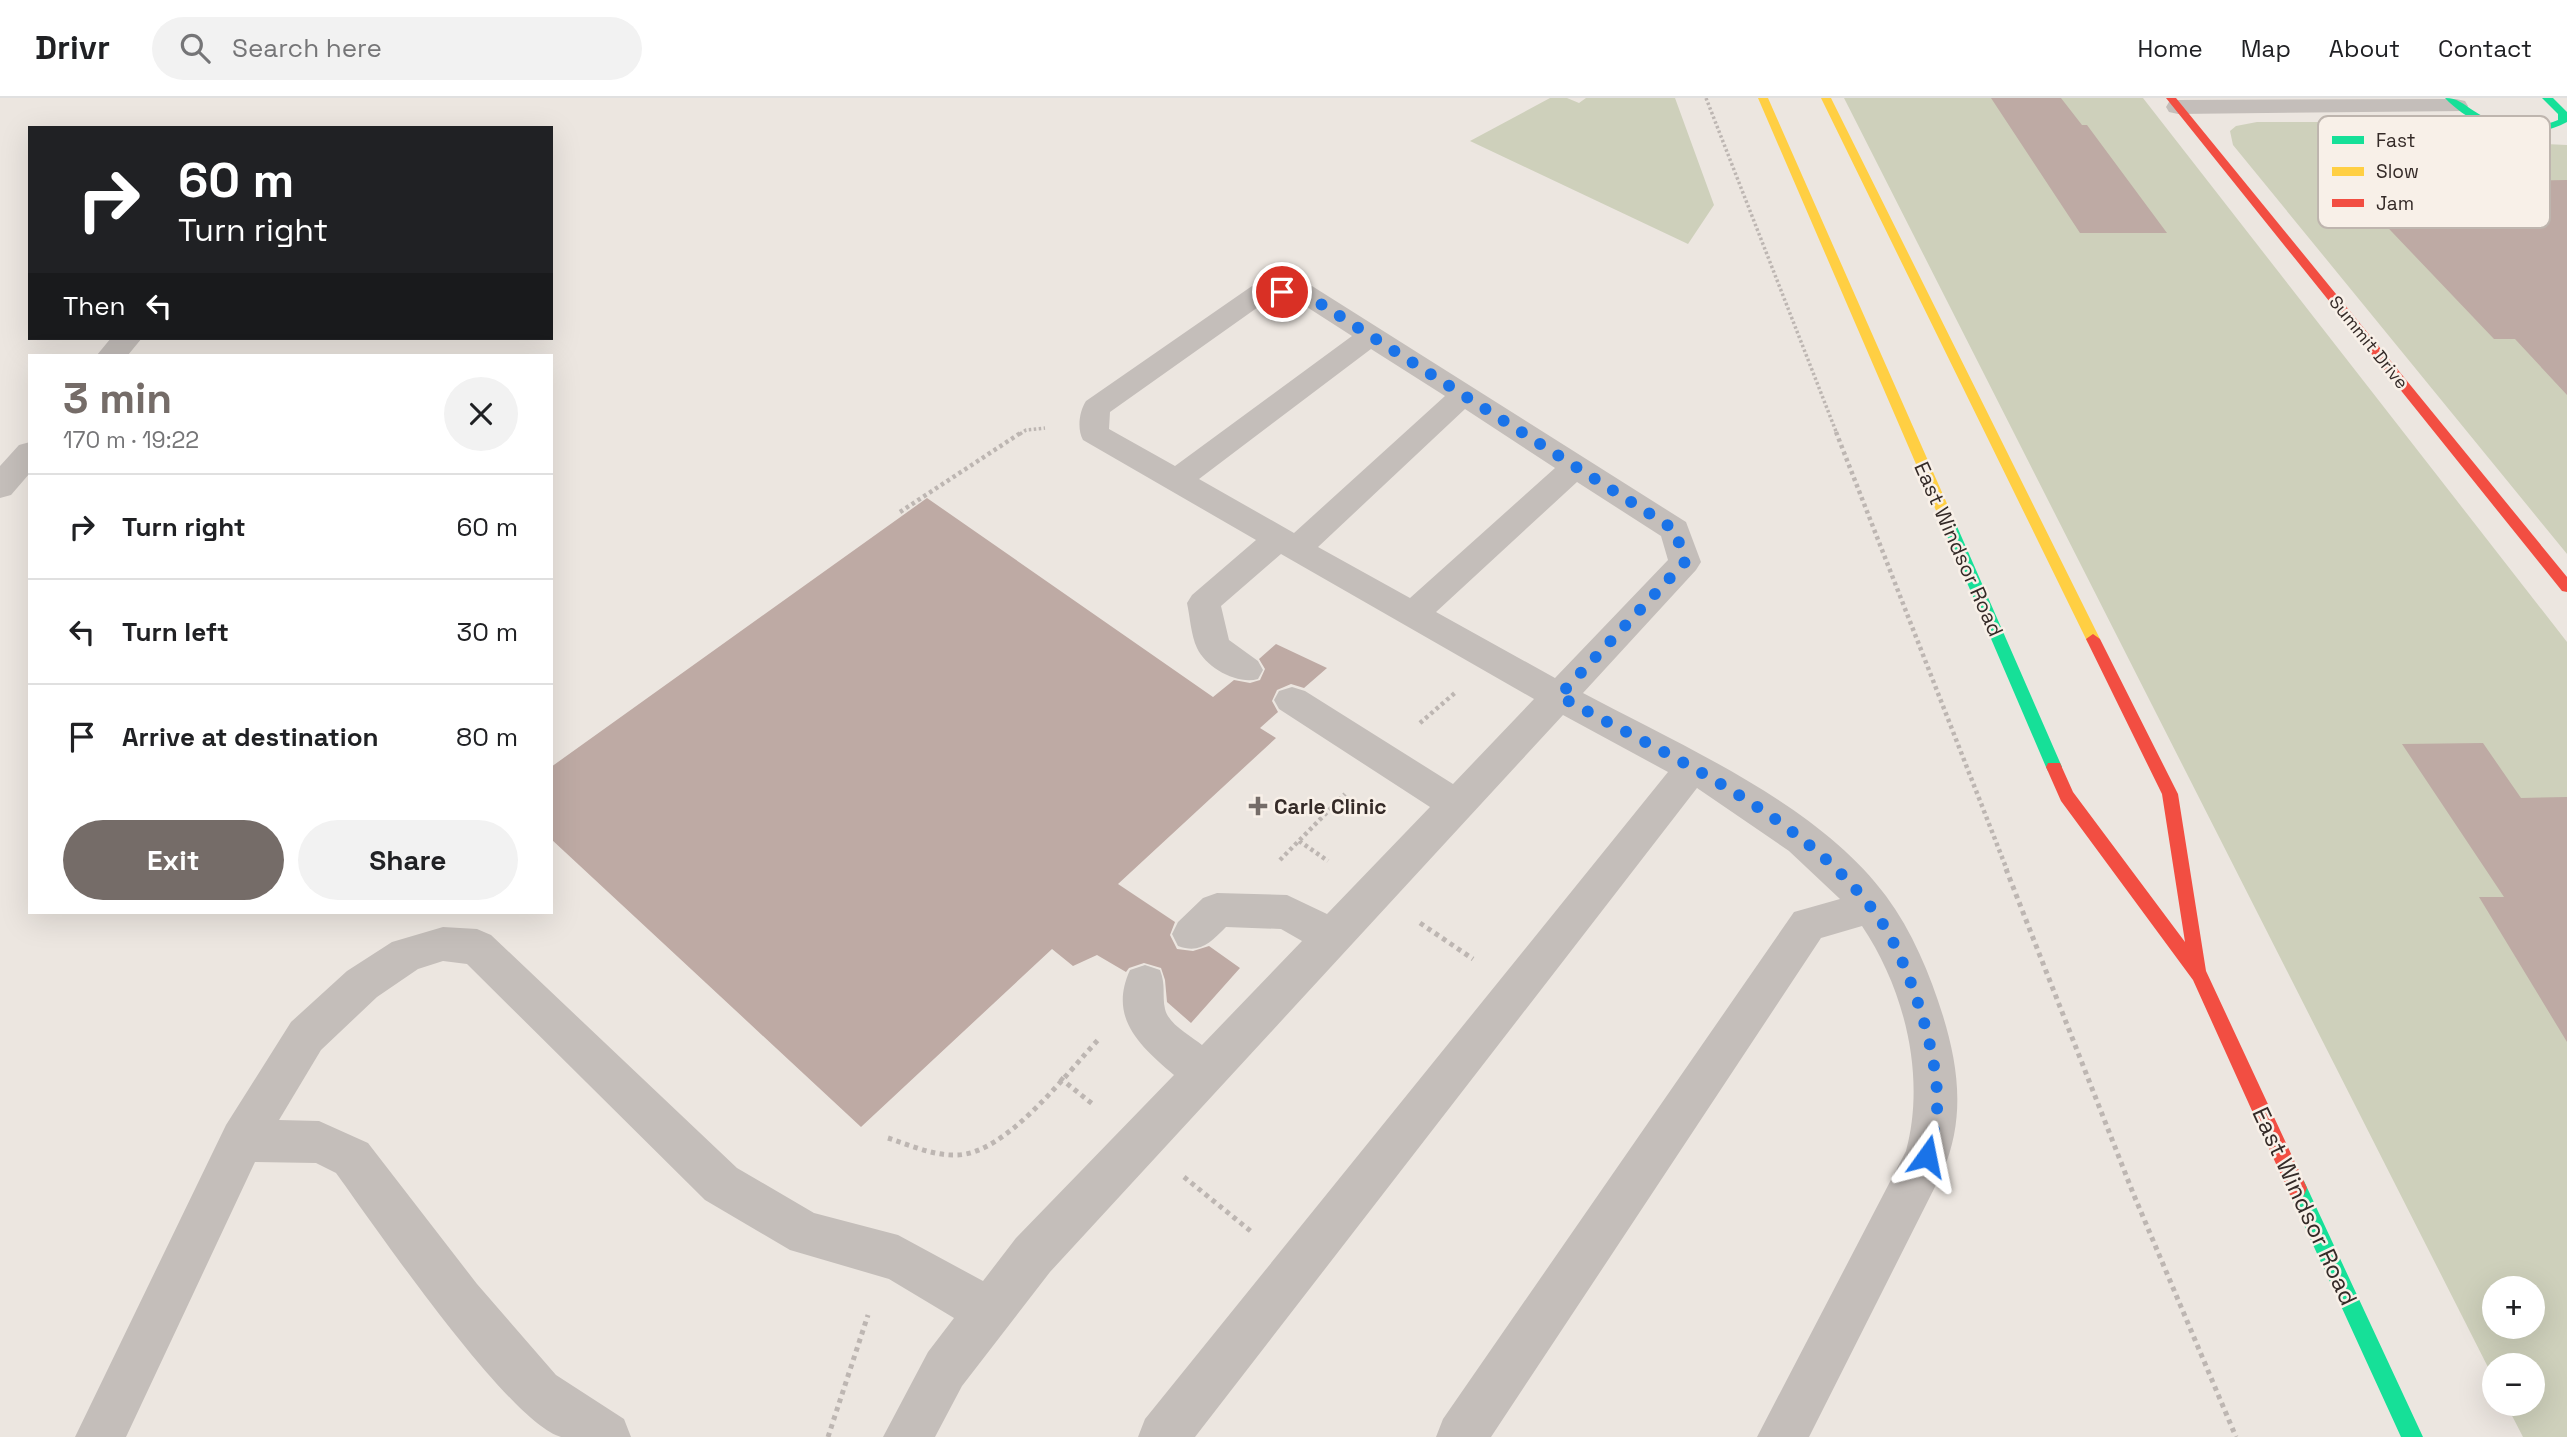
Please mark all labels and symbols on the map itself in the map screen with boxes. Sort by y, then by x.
legend [2318,116,2550,228]
text: Fast [2376,128,2416,153]
text: Slow [2376,159,2419,184]
text: Jam [2376,191,2414,216]
pin [1252,262,1312,322]
street label: Summit Drive [2324,291,2414,393]
street label: East Windsor Road [1908,457,2010,641]
place label: Carle Clinic [1274,793,1387,820]
marker: Carle Clinic [1248,796,1268,816]
street label: East Windsor Road [2245,1102,2365,1310]
position arrow [1890,1119,1964,1193]

